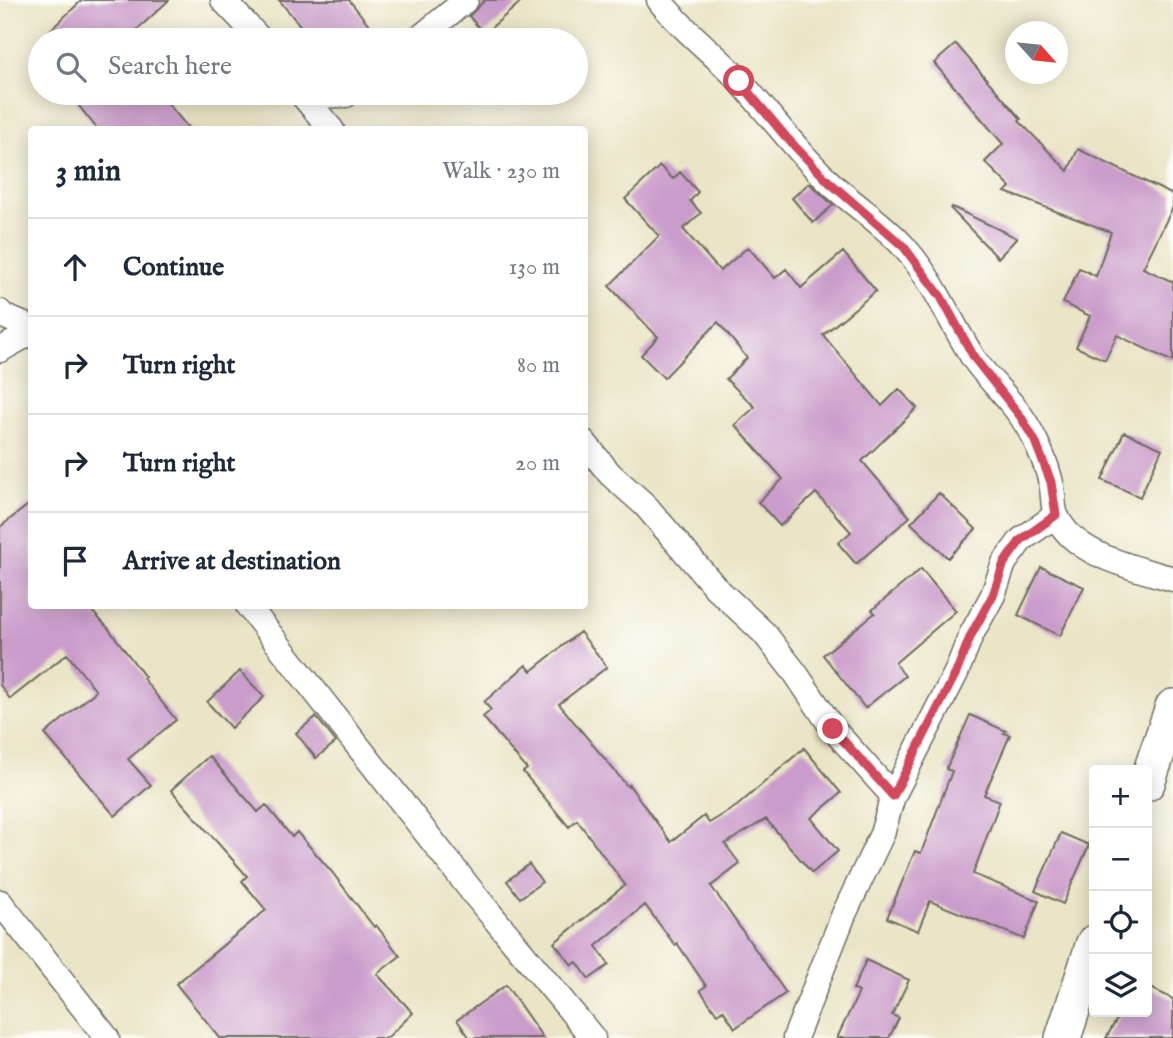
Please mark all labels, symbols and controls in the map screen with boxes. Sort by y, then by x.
north arrow [1005,21,1068,84]
search box [28,28,588,105]
icon: search [52,48,90,86]
text: Search here [108,50,232,83]
route start [723,65,754,96]
text: 3 min [56,153,121,191]
text: Walk · 230 m [442,157,560,186]
icon: ahead [56,248,94,286]
text: Continue [123,251,224,284]
text: 130 m [509,253,560,282]
icon: right [56,346,94,384]
text: Turn right [123,349,236,382]
text: 80 m [517,351,560,380]
icon: right [56,444,94,482]
text: Turn right [123,447,236,480]
text: 20 m [515,449,560,478]
icon: arrive [56,542,94,580]
text: Arrive at destination [123,545,341,578]
route end [817,713,848,744]
map controls [1089,765,1152,1017]
button: + [1089,765,1152,828]
button: − [1089,828,1152,891]
button: locate [1089,891,1152,954]
button: layers [1089,954,1152,1017]

